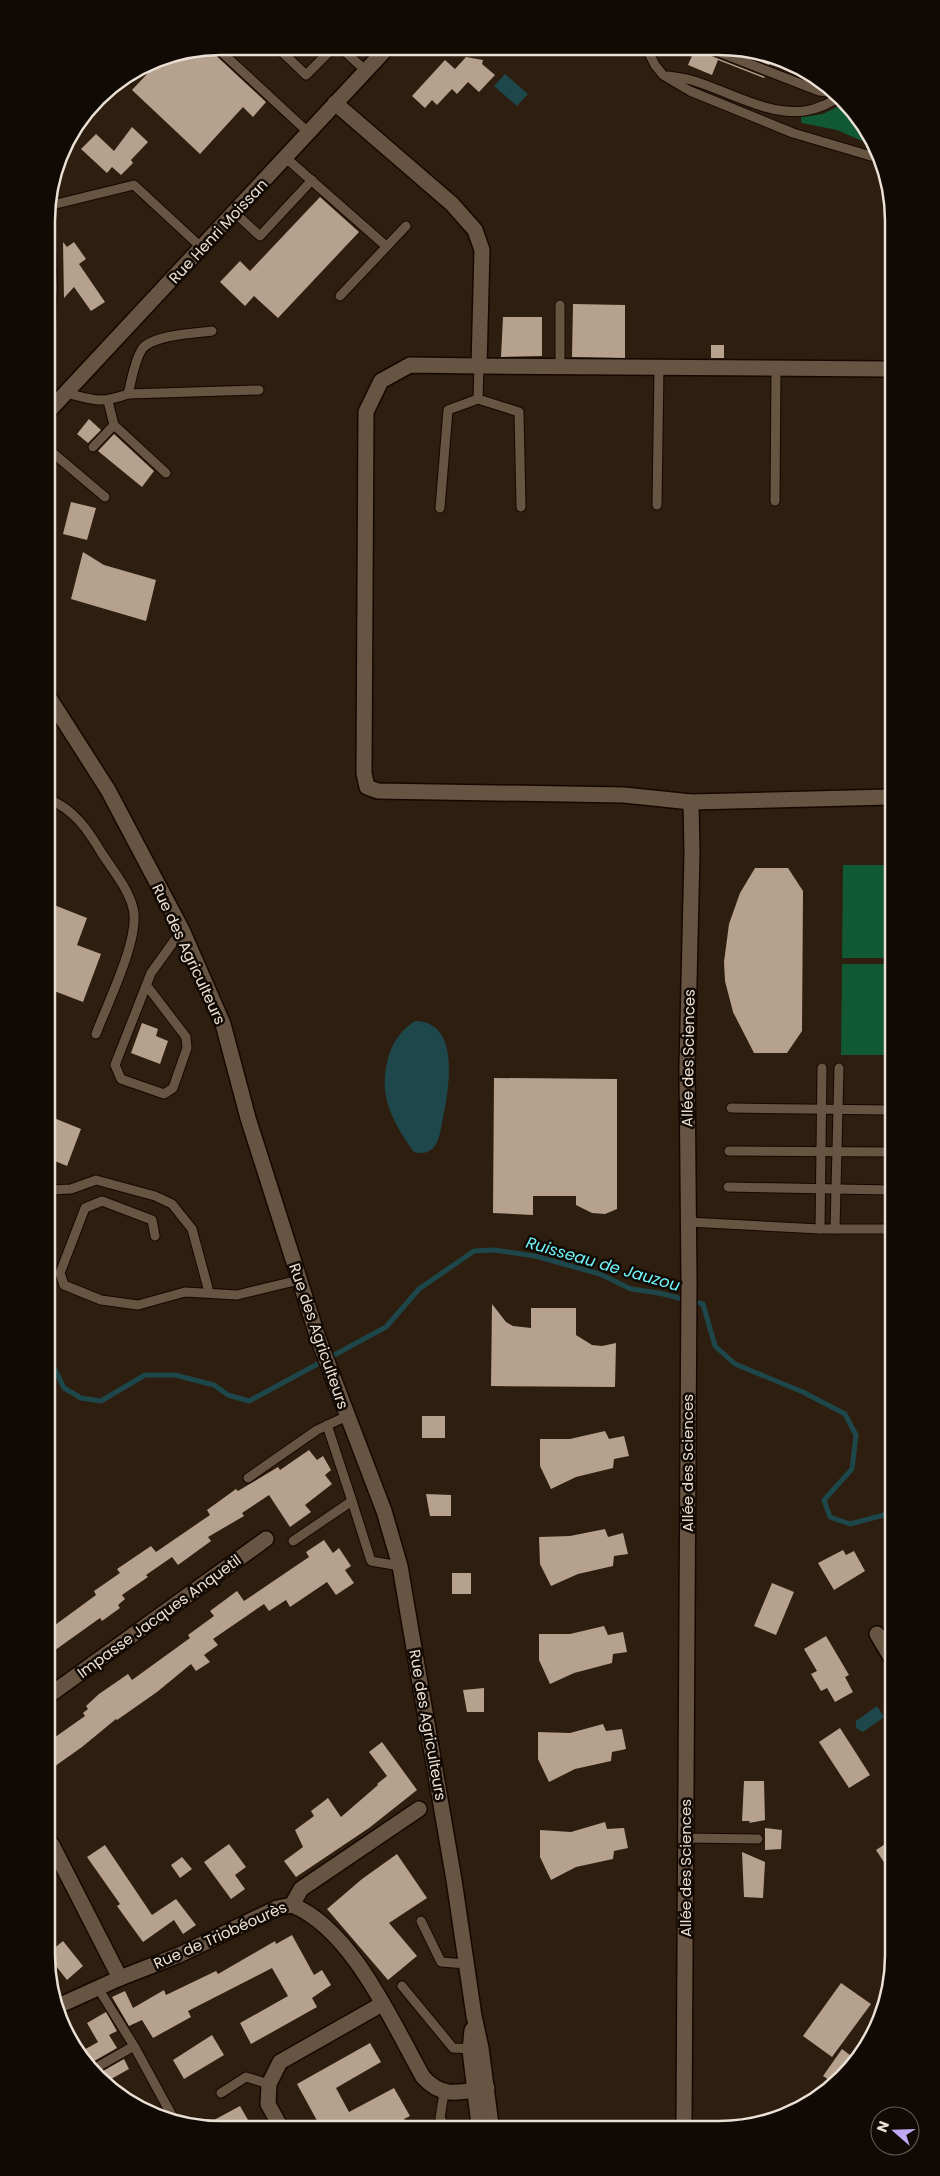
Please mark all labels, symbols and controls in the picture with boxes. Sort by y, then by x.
street label: Rue Henri Moissan [164,174,272,288]
street label: Rue des Agriculteurs [147,880,231,1028]
street label: Allée des Sciences [676,989,700,1127]
water label: Ruisseau de Jauzou [523,1231,683,1297]
street label: Rue des Agriculteurs [284,1260,354,1412]
street label: Allée des Sciences [677,1394,698,1532]
street label: Impasse Jacques Anquetil [73,1549,245,1683]
street label: Rue des Agriculteurs [404,1648,452,1802]
street label: Allée des Sciences [675,1799,696,1937]
street label: Rue de Triobéourès [150,1896,290,1974]
north arrow [870,2106,920,2156]
text: N [872,2118,894,2135]

